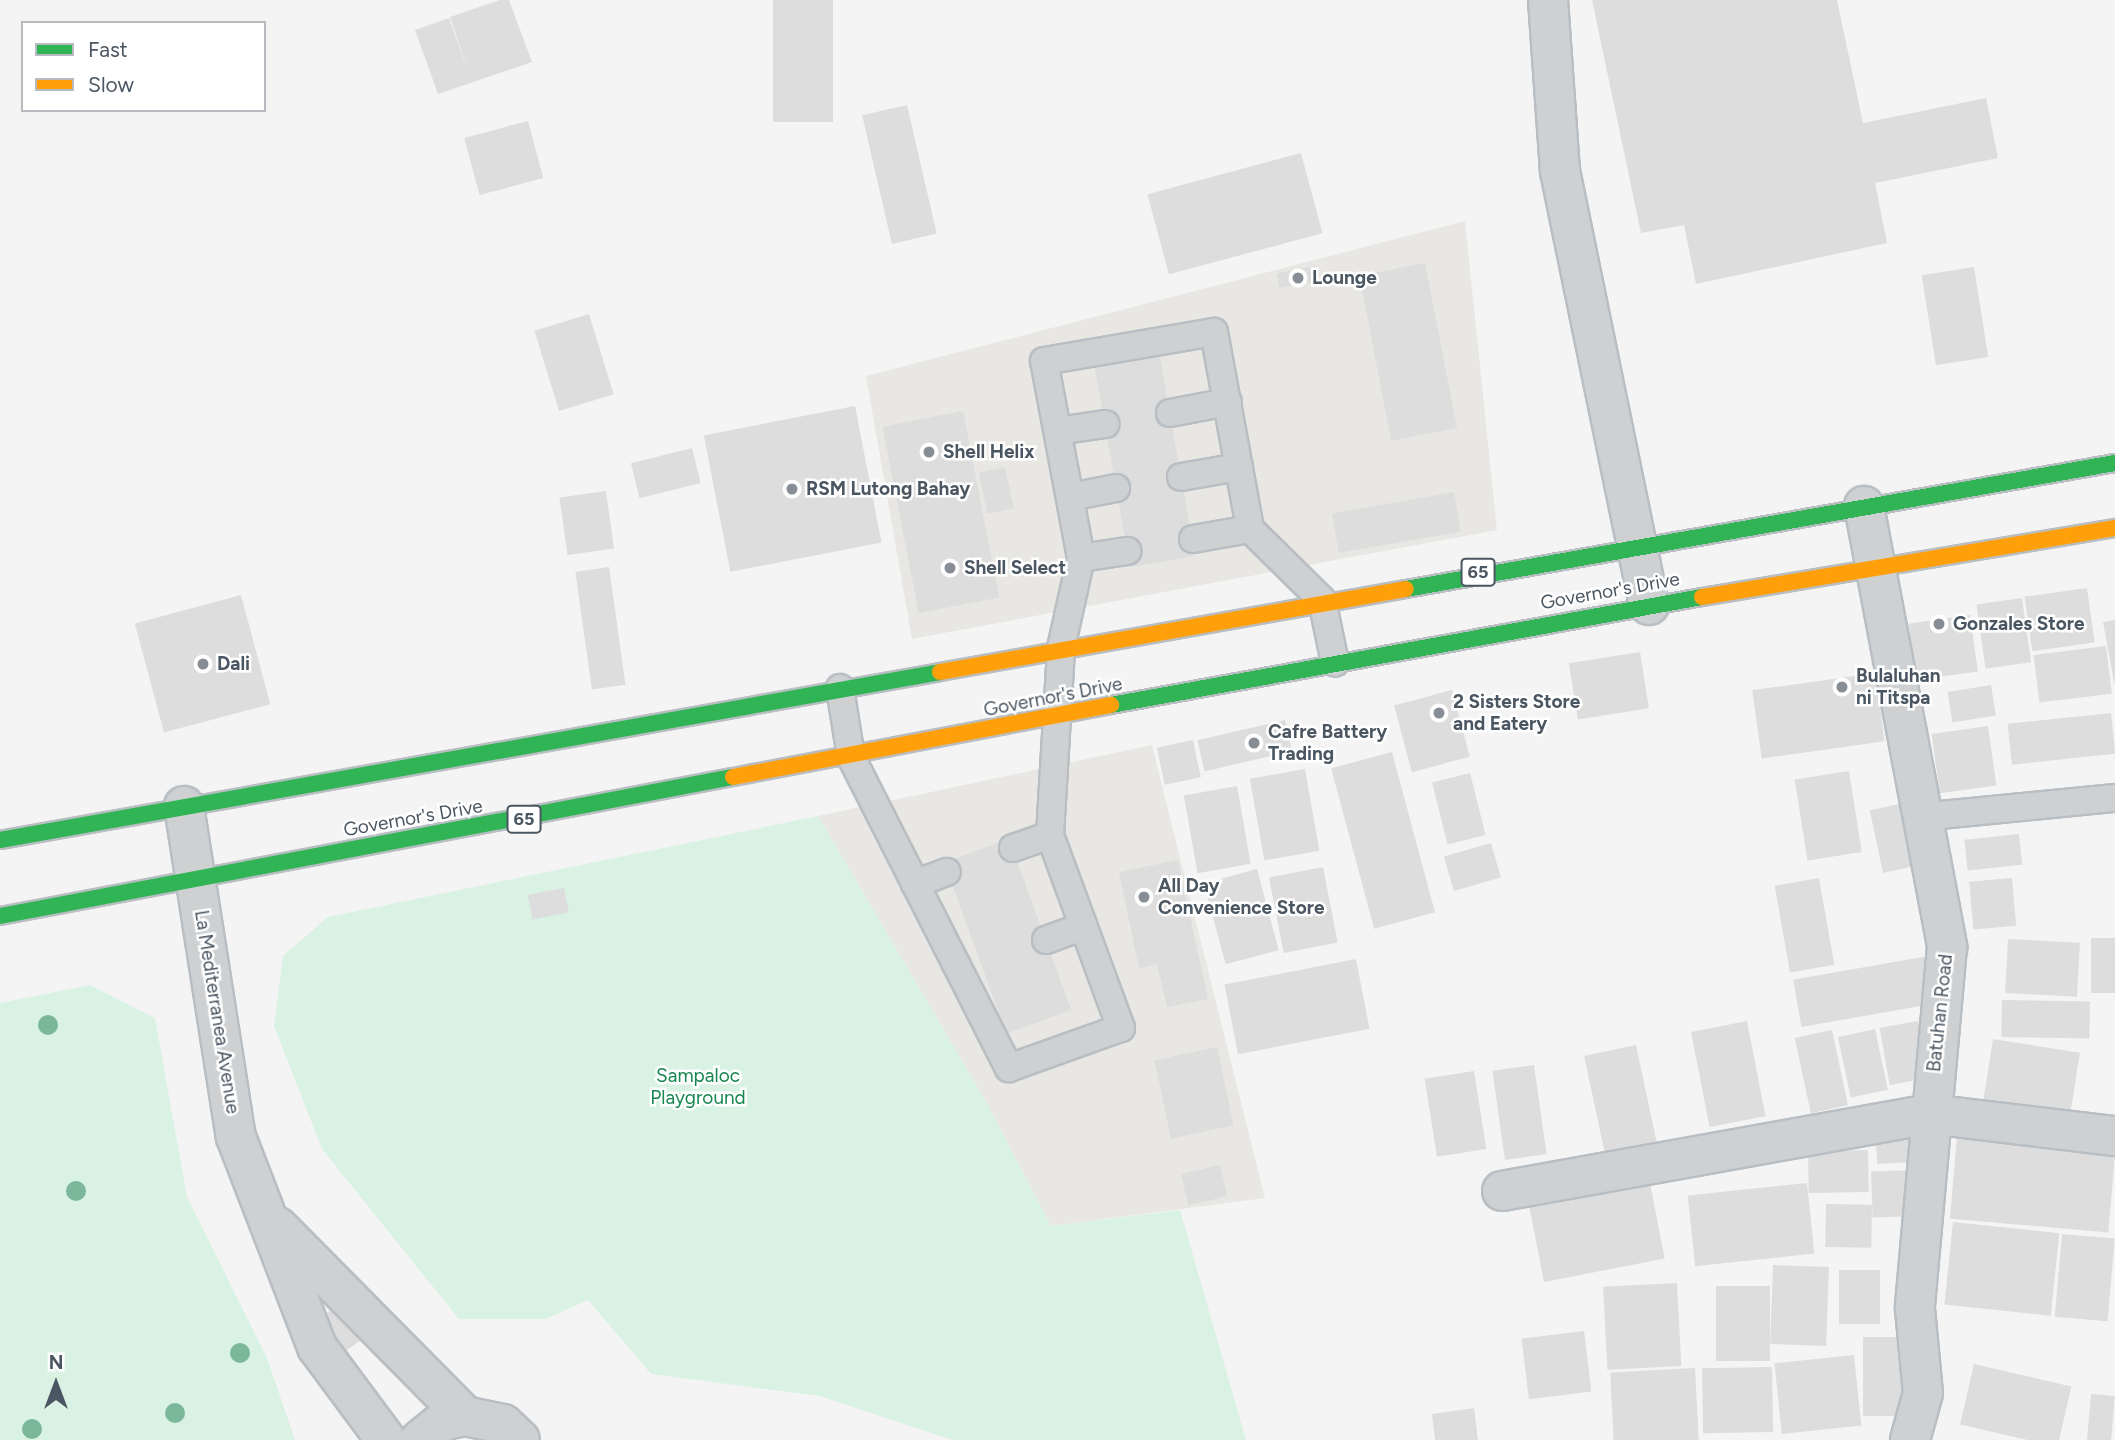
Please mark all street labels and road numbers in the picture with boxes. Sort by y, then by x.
road number: 65 [1460,558,1496,586]
street label: Governor's Drive [1539,568,1681,614]
street label: Governor's Drive [982,672,1124,722]
street label: Governor's Drive [342,795,484,841]
road number: 65 [506,804,542,834]
street label: La Mediterranea Avenue [190,909,244,1115]
street label: Batuhan Road [1922,953,1958,1073]

